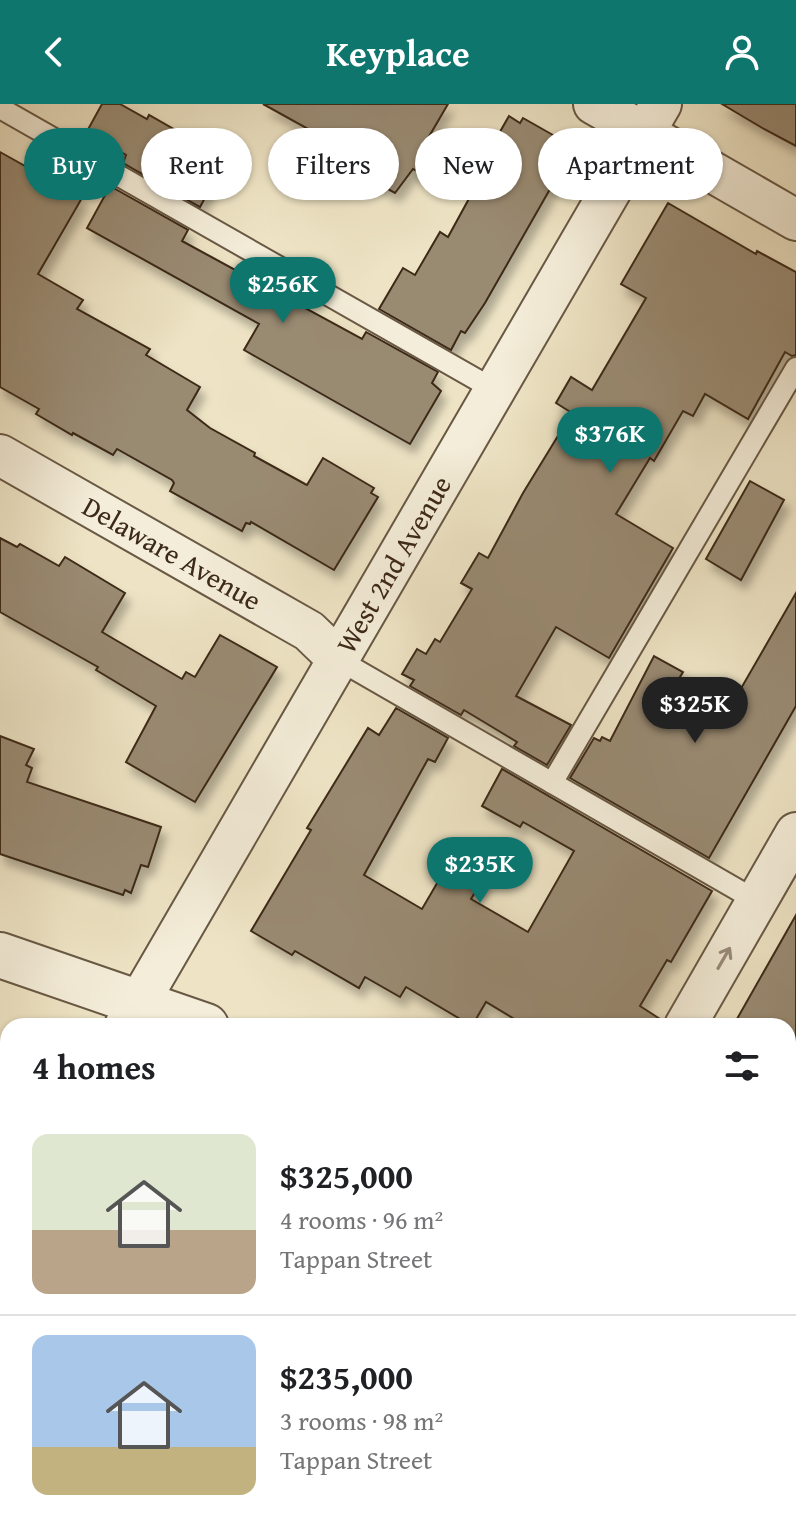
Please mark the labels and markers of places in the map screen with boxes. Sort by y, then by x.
pin: $256K [227,257,339,325]
pin: $376K [554,407,666,475]
pin: $325K [639,677,751,745]
pin: $235K [424,837,536,905]

